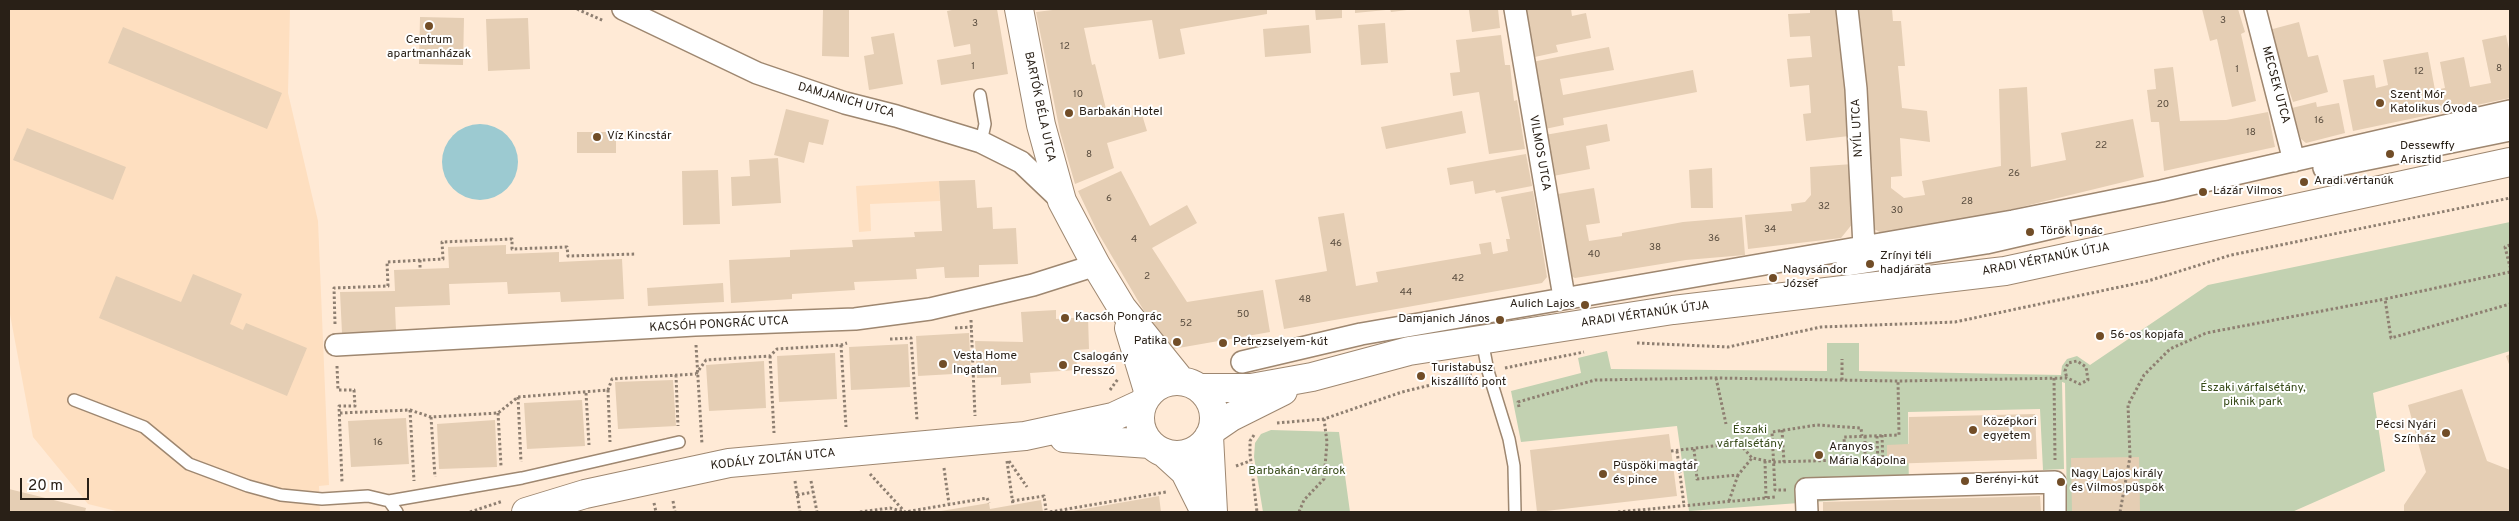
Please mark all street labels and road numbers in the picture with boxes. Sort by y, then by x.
street label: MECSEK UTCA [2258,45,2292,125]
street label: BARTÓK BÉLA UTCA [1020,51,1058,163]
street label: DAMJANICH UTCA [796,80,896,122]
street label: NYÍL UTCA [1849,98,1867,158]
street label: VILMOS UTCA [1525,114,1553,192]
street label: ARADI VÉRTANÚK ÚTJA [1981,241,2111,279]
street label: ARADI VÉRTANÚK ÚTJA [1580,299,1710,331]
street label: KACSÓH PONGRÁC UTCA [649,314,789,336]
street label: KODÁLY ZOLTÁN UTCA [710,446,836,474]

